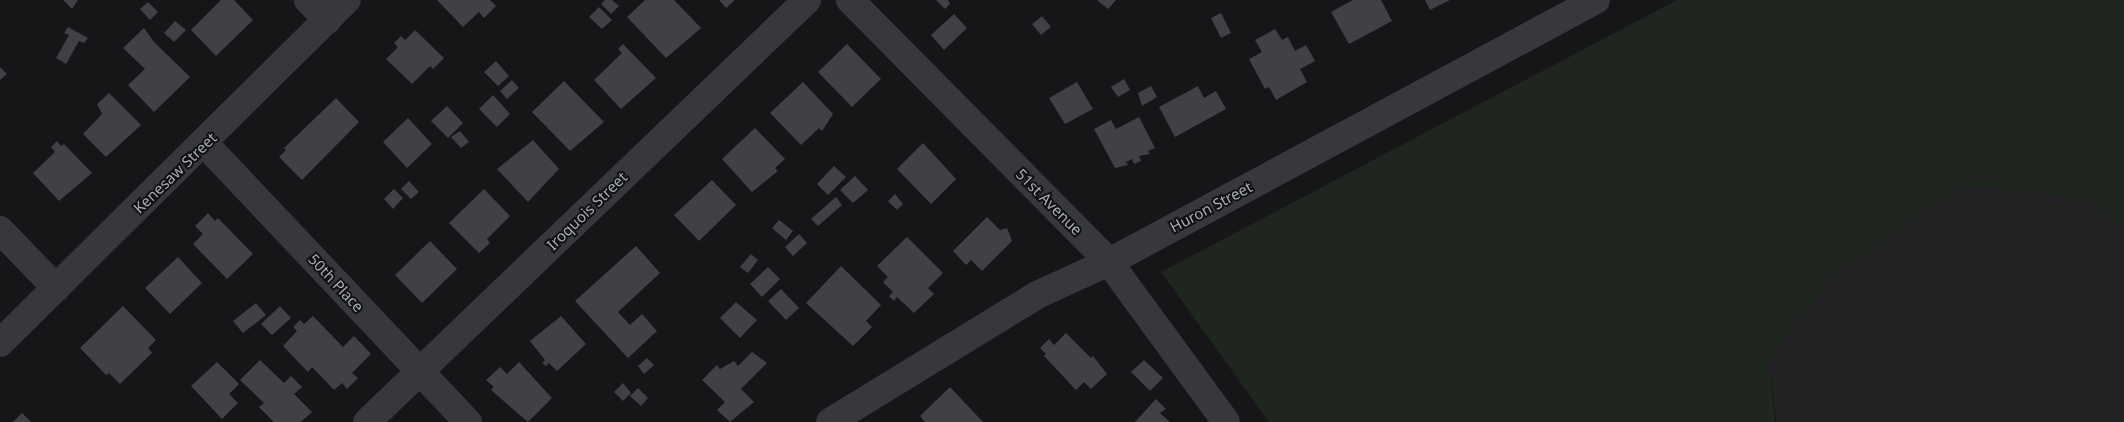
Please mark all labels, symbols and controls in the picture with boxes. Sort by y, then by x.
street label: Kenesaw Street [130,129,220,217]
street label: 51st Avenue [1012,165,1086,239]
street label: Iroquois Street [543,168,631,254]
street label: Huron Street [1167,178,1255,236]
street label: 50th Place [305,250,367,316]

